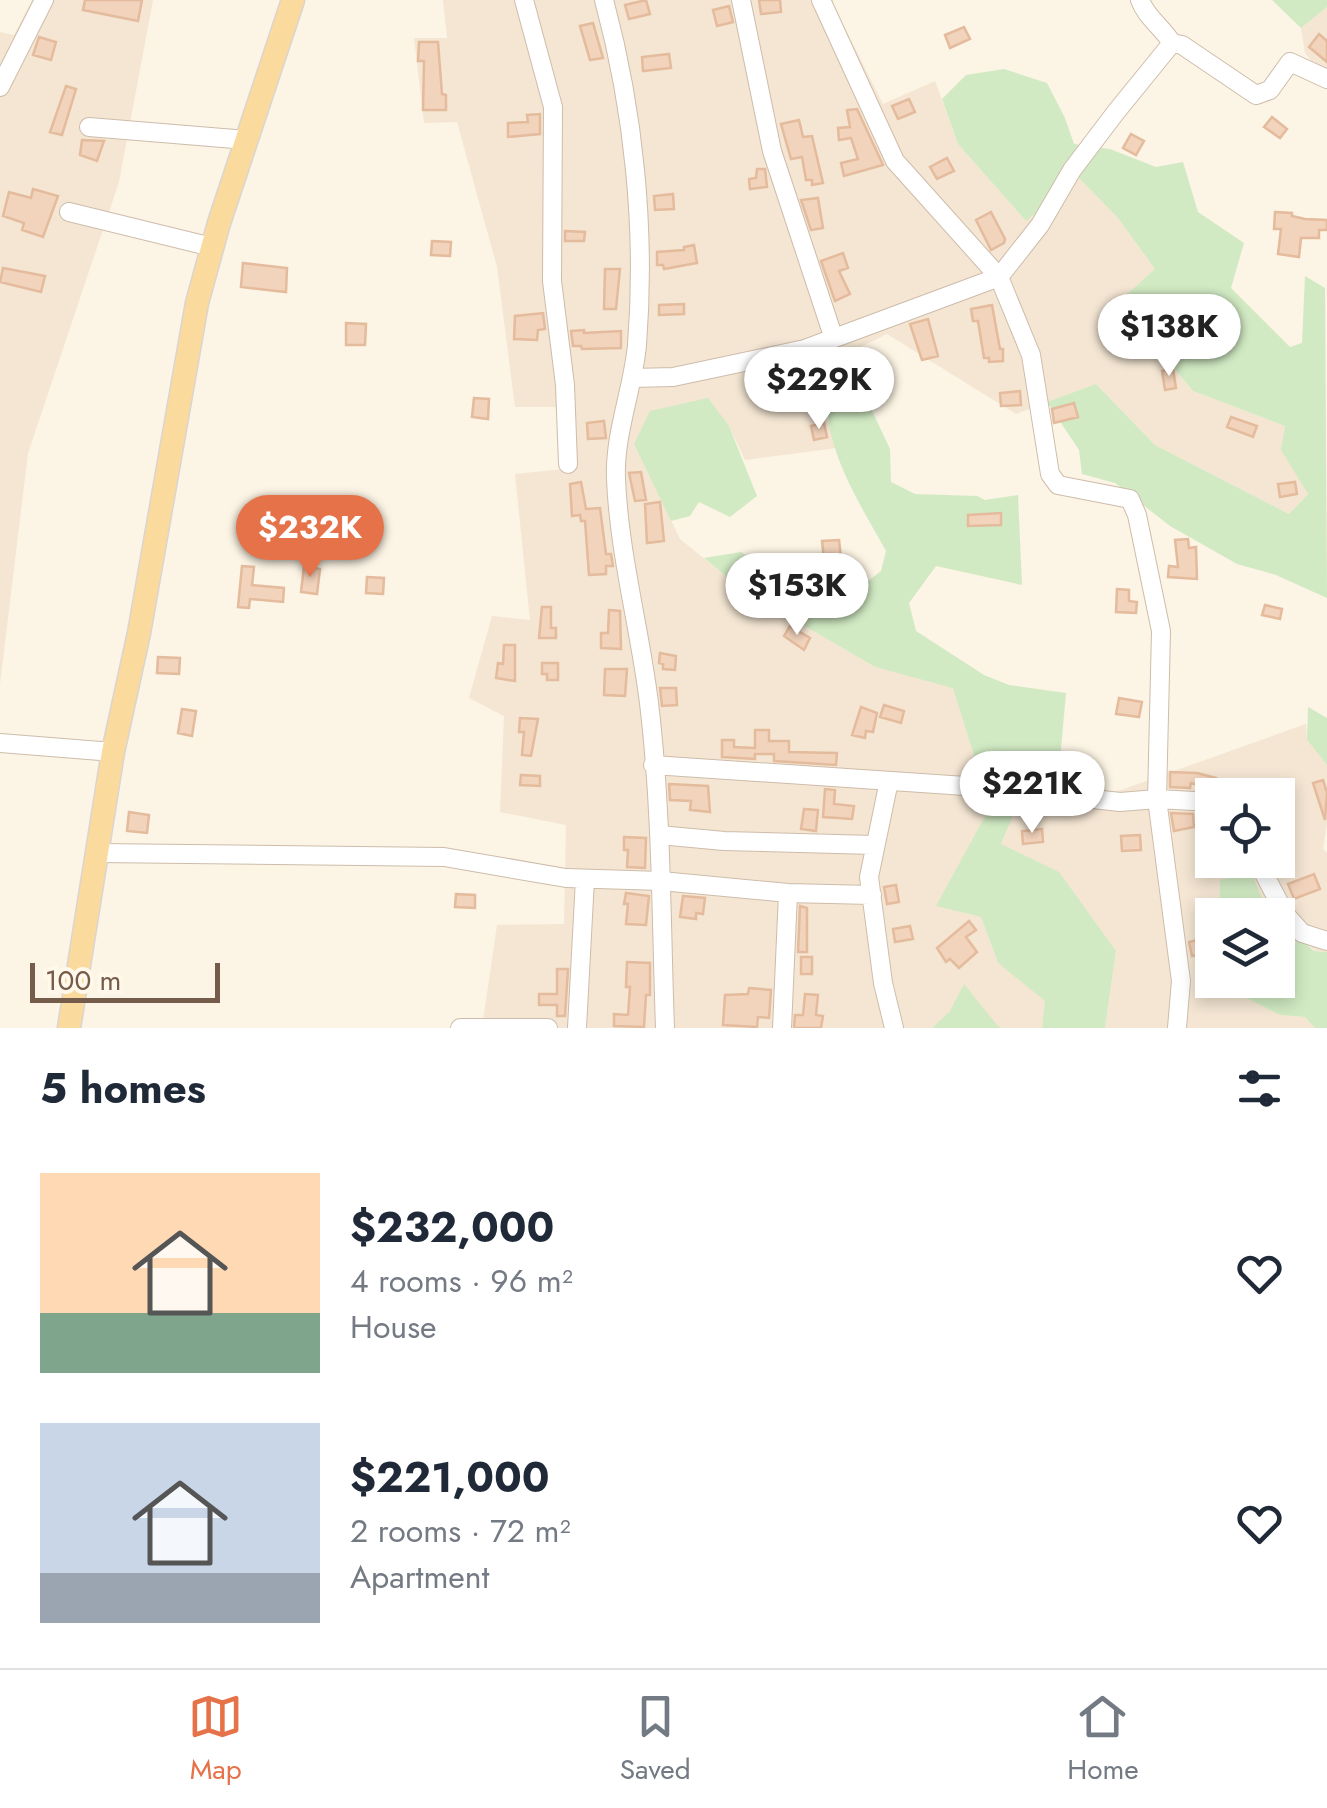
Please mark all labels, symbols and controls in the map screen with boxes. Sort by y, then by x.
pin: $138K [1099,294,1239,379]
text: $138K [1120,303,1218,349]
pin: $229K [749,347,889,432]
text: $229K [766,356,872,402]
pin: $232K [240,495,380,580]
text: $232K [258,504,362,550]
pin: $153K [727,553,867,638]
text: $153K [747,562,847,608]
pin: $221K [962,751,1102,836]
text: $221K [982,760,1082,806]
map controls [1195,778,1295,998]
button: locate [1195,778,1295,878]
button: layers [1195,898,1295,998]
scale bar [30,958,220,1003]
text: 100 m [45,960,121,1001]
text: 5 homes [40,1058,206,1119]
icon: filters [1232,1061,1287,1116]
text: $232,000 [350,1197,554,1258]
icon: home [120,1213,240,1333]
icon: heart [1232,1246,1287,1301]
text: 4 rooms · 96 m² [350,1258,573,1304]
text: House [350,1304,437,1350]
text: $221,000 [350,1447,550,1508]
icon: home [120,1463,240,1583]
icon: heart [1232,1496,1287,1551]
text: 2 rooms · 72 m² [350,1508,571,1554]
text: Apartment [350,1554,489,1600]
tab: Map [188,1689,243,1790]
tab: Saved [620,1689,691,1790]
tab: Home [1067,1689,1139,1790]

